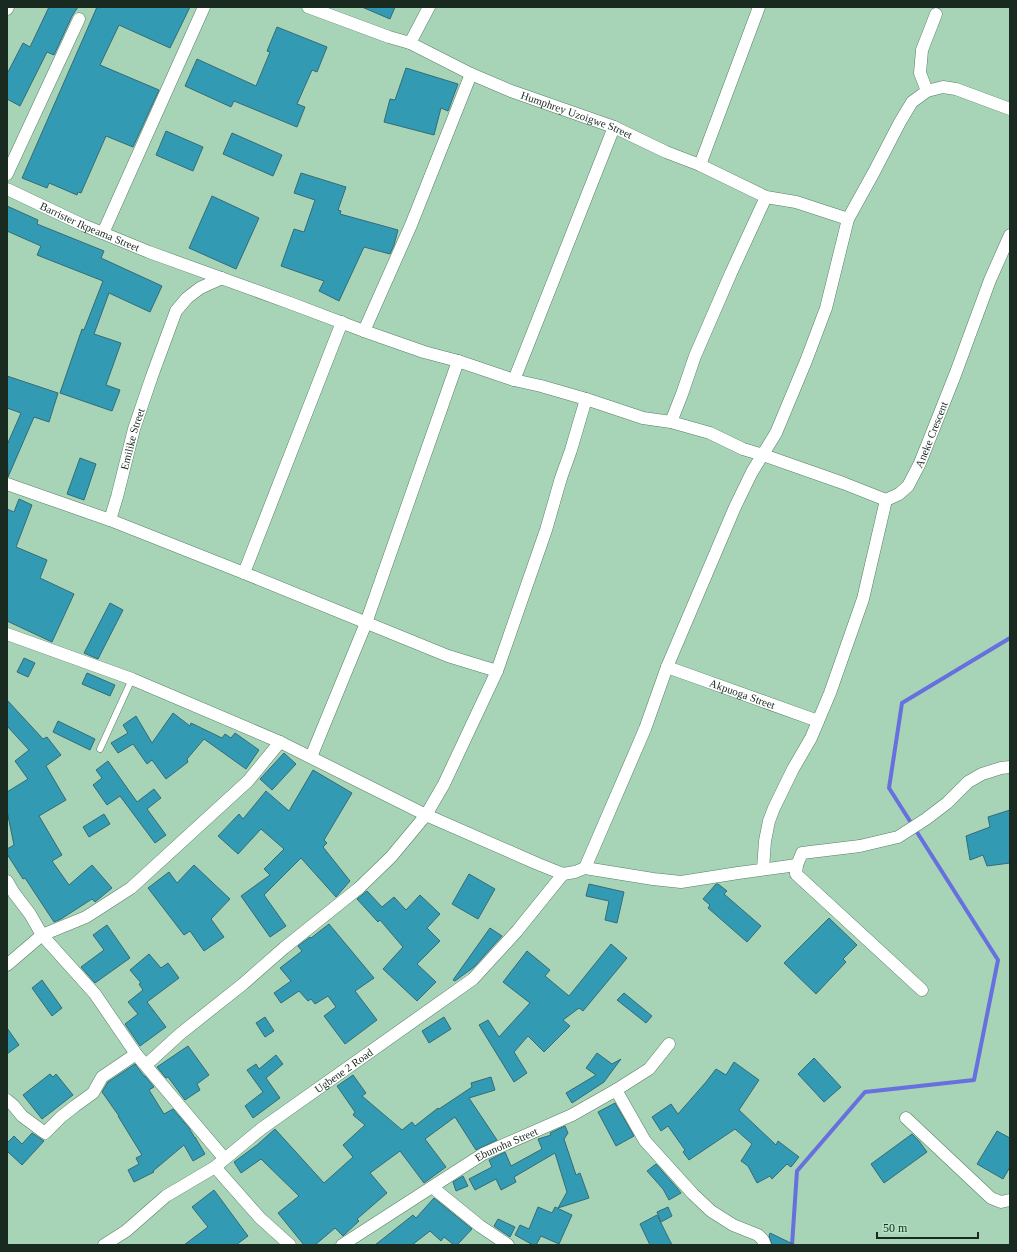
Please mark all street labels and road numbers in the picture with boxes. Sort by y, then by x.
street label: Humphrey Uzoigwe Street [519,89,634,141]
street label: Barrister Ikpeama Street [38,199,141,254]
street label: Aneke Crescent [913,400,950,470]
street label: Emilike Street [118,407,147,471]
street label: Akpuoga Street [708,677,777,711]
street label: Ugbene 2 Road [312,1046,375,1095]
street label: Ebunoha Street [473,1125,539,1164]

